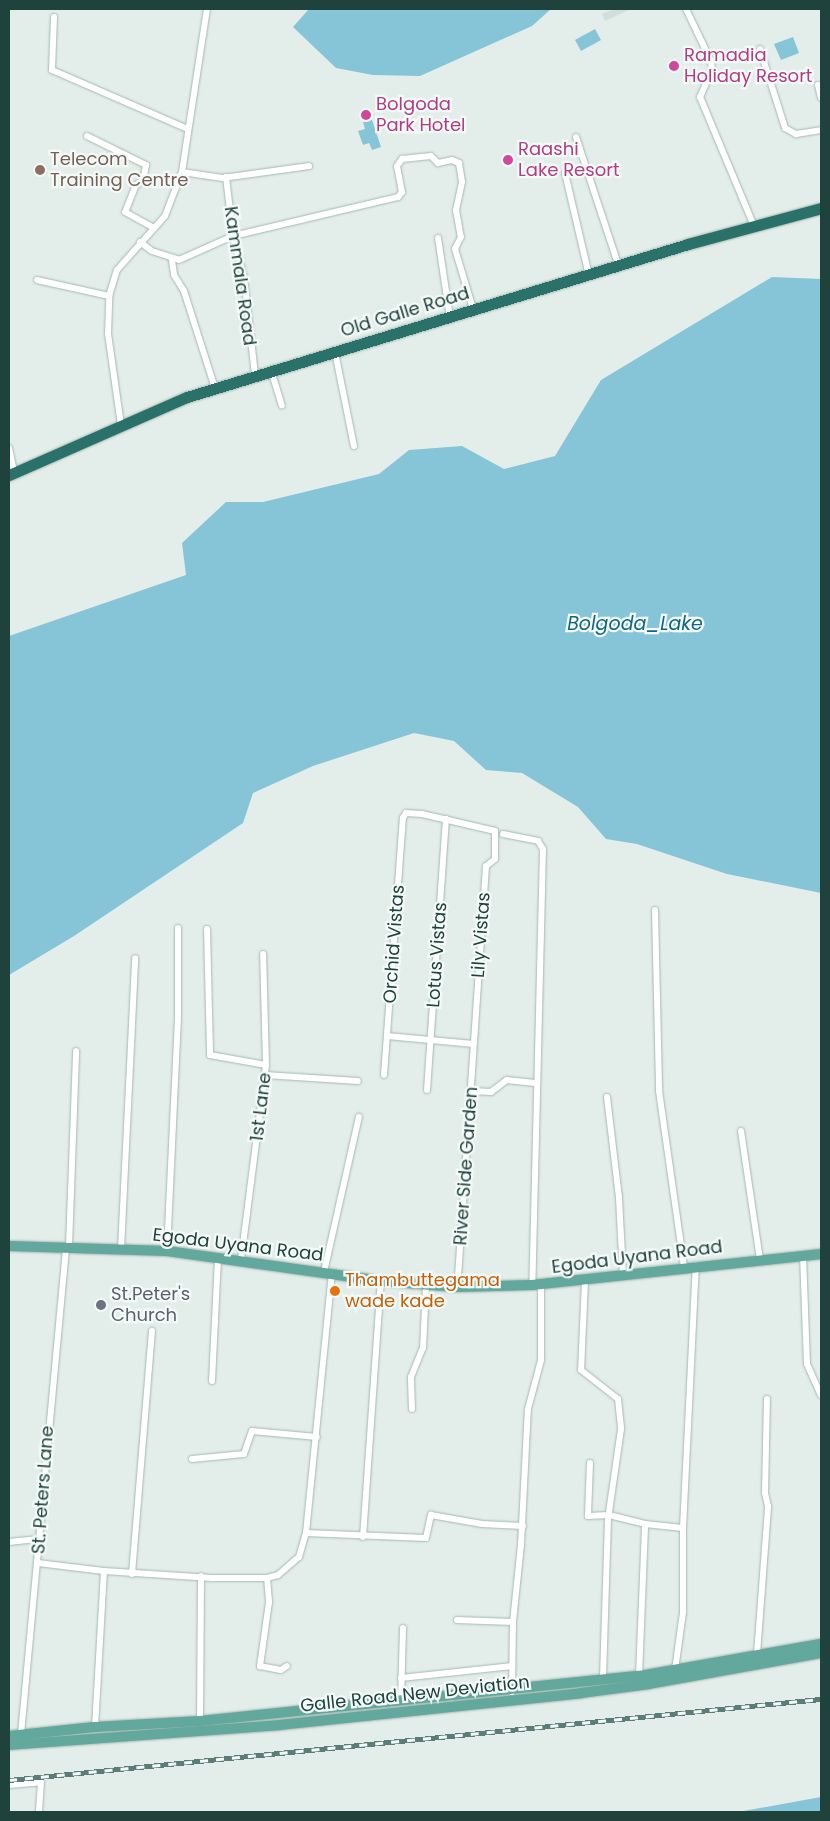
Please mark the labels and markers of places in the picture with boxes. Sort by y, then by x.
place label: Ramadia Holiday Resort [684,45,812,88]
marker: Ramadia Holiday Resort [668,60,680,72]
place label: Bolgoda Park Hotel [376,94,465,136]
marker: Bolgoda Park Hotel [360,109,372,121]
place label: Raashi Lake Resort [518,139,619,182]
place label: Telecom Training Centre [50,149,188,192]
marker: Raashi Lake Resort [502,154,514,166]
marker: Telecom Training Centre [34,164,46,176]
place label: Thambuttegama wade kade [345,1270,500,1312]
place label: St.Peter's Church [111,1284,190,1326]
marker: Thambuttegama wade kade [329,1285,341,1297]
marker: St.Peter's Church [95,1299,107,1311]

